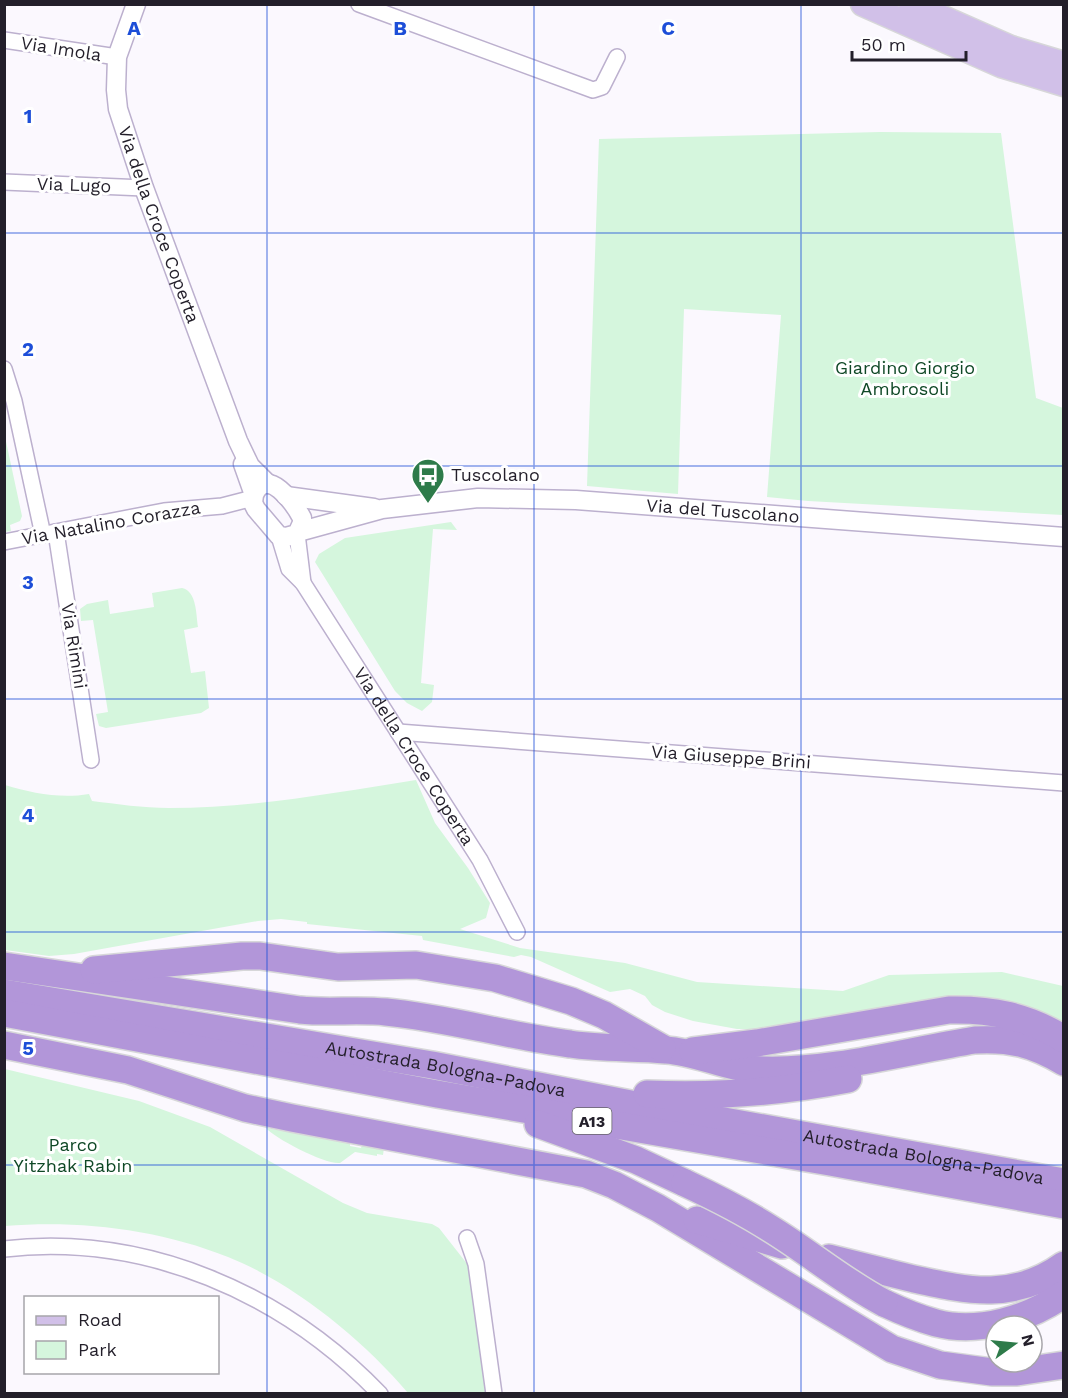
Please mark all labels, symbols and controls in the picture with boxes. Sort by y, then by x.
text: A [127,16,141,40]
text: B [393,16,407,40]
text: C [661,16,675,40]
scale bar [852,24,966,62]
street label: Via Imola [19,32,103,65]
text: 50 m [861,34,906,55]
text: 1 [24,104,32,128]
street label: Via della Croce Coperta [114,124,204,326]
street label: Via Lugo [36,173,112,196]
text: 2 [22,337,34,361]
park label: Giardino Giorgio Ambrosoli [835,357,975,399]
bus stop icon: Tuscolano [410,457,446,504]
place label: Tuscolano [451,464,540,485]
street label: Via del Tuscolano [646,494,800,527]
street label: Via Natalino Corazza [20,496,202,549]
text: 3 [22,570,34,594]
street label: Via Rimini [57,601,92,690]
street label: Via della Croce Coperta [350,663,479,849]
street label: Via Giuseppe Brini [650,740,812,773]
text: 4 [22,803,35,827]
text: 5 [22,1036,34,1060]
street label: Autostrada Bologna-Padova [324,1036,568,1101]
road number: A13 [572,1108,612,1134]
street label: Autostrada Bologna-Padova [802,1124,1046,1188]
park label: Parco Yitzhak Rabin [14,1134,132,1176]
legend [24,1296,219,1374]
text: Road [78,1309,122,1330]
north arrow [984,1314,1044,1374]
text: N [1017,1332,1039,1348]
text: Park [78,1339,117,1360]

